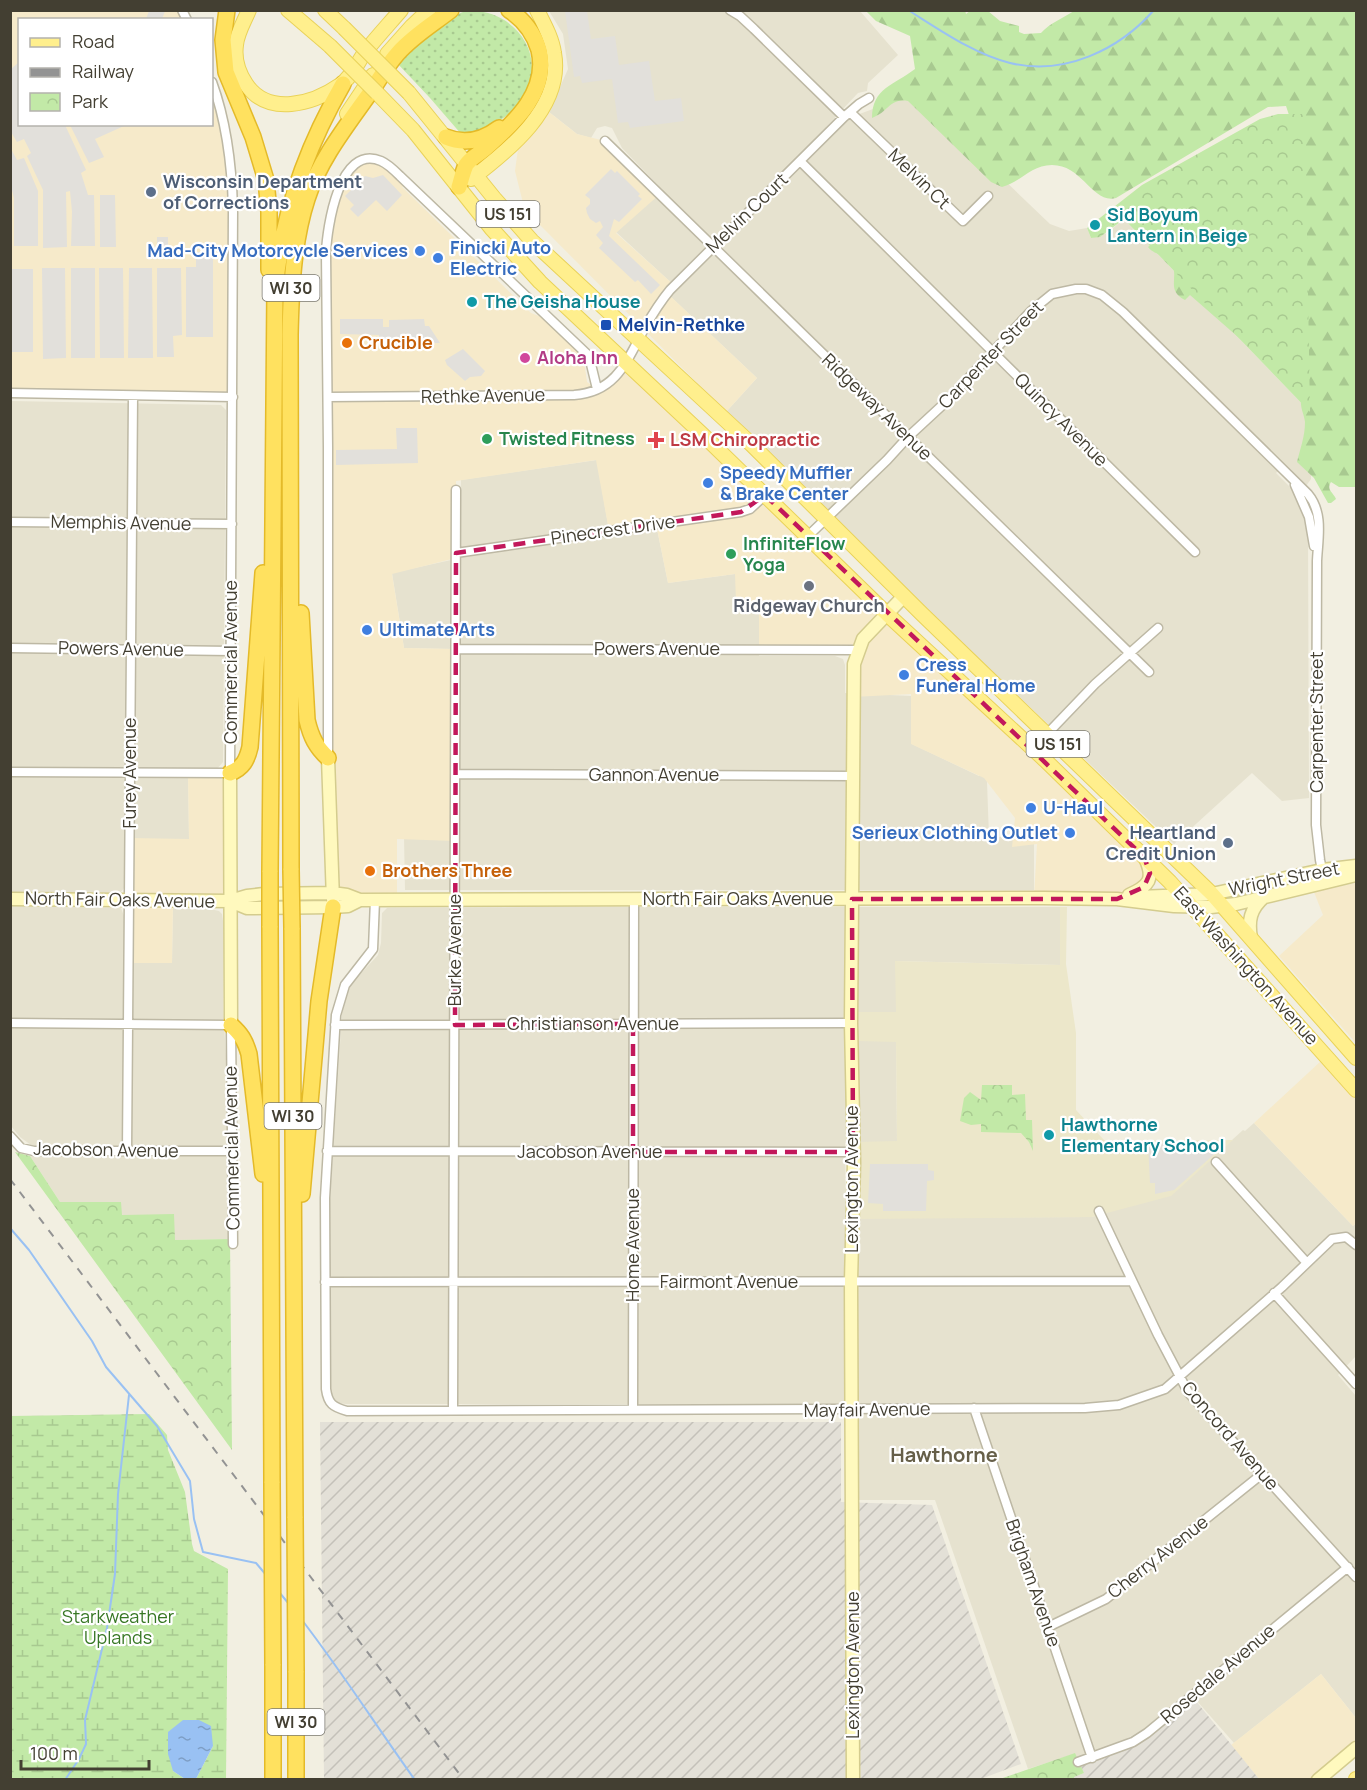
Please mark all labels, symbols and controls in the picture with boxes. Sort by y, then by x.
legend [18,18,213,126]
text: Road [72,29,115,53]
text: Railway [72,59,134,83]
text: Park [72,89,109,113]
street label: Melvin Ct [883,143,956,214]
street label: Melvin Court [700,167,793,258]
place label: Wisconsin Department of Corrections [163,169,362,214]
marker: Wisconsin Department of Corrections [144,185,158,199]
road number: US 151 [476,201,540,227]
place label: Sid Boyum Lantern in Beige [1107,202,1248,247]
marker: Sid Boyum Lantern in Beige [1088,218,1102,232]
place label: Finicki Auto Electric [450,235,551,280]
place label: Mad-City Motorcycle Services [147,238,408,262]
marker: Mad-City Motorcycle Services [413,244,427,258]
marker: Finicki Auto Electric [431,251,445,265]
road number: WI 30 [262,275,320,301]
place label: The Geisha House [484,289,641,313]
marker: The Geisha House [465,295,479,309]
street label: Carpenter Street [933,295,1048,413]
place label: Melvin-Rethke [618,312,745,336]
marker: Melvin-Rethke [599,318,613,332]
place label: Crucible [359,330,433,354]
marker: Crucible [340,336,354,350]
place label: Aloha Inn [537,345,618,369]
street label: Ridgeway Avenue [817,347,938,465]
marker: Aloha Inn [518,351,532,365]
street label: Quincy Avenue [1010,367,1114,471]
street label: Rethke Avenue [421,382,545,408]
place label: Twisted Fitness [499,426,635,450]
place label: LSM Chiropractic [670,427,820,451]
marker: LSM Chiropractic [647,431,665,449]
marker: Twisted Fitness [480,432,494,446]
place label: Speedy Muffler & Brake Center [720,460,853,505]
marker: Speedy Muffler & Brake Center [701,476,715,490]
street label: Pinecrest Drive [549,508,677,550]
street label: Memphis Avenue [50,509,192,535]
place label: InfiniteFlow Yoga [743,531,846,576]
marker: InfiniteFlow Yoga [724,547,738,561]
marker: Ridgeway Church [802,579,816,593]
street label: Commercial Avenue [218,580,242,744]
place label: Ridgeway Church [733,593,885,617]
place label: Ultimate Arts [379,617,495,641]
marker: Ultimate Arts [360,623,374,637]
street label: Powers Avenue [58,635,184,661]
street label: Powers Avenue [594,636,720,660]
street label: Carpenter Street [1304,651,1328,793]
place label: Cress Funeral Home [916,652,1036,697]
marker: Cress Funeral Home [897,668,911,682]
street label: Furey Avenue [117,717,141,829]
road number: US 151 [1026,731,1090,757]
street label: Gannon Avenue [589,762,719,786]
place label: U-Haul [1043,795,1103,819]
marker: U-Haul [1024,801,1038,815]
place label: Serieux Clothing Outlet [852,820,1058,844]
place label: Heartland Credit Union [1106,820,1216,865]
marker: Serieux Clothing Outlet [1063,826,1077,840]
marker: Heartland Credit Union [1221,836,1235,850]
street label: Wright Street [1226,855,1341,901]
place label: Brothers Three [382,858,513,882]
marker: Brothers Three [363,864,377,878]
street label: East Washington Avenue [1169,881,1324,1050]
street label: North Fair Oaks Avenue [25,885,215,913]
street label: North Fair Oaks Avenue [643,886,833,910]
street label: Burke Avenue [442,894,466,1006]
street label: Christianson Avenue [507,1011,679,1035]
street label: Commercial Avenue [218,1066,244,1230]
road number: WI 30 [264,1103,322,1129]
street label: Lexington Avenue [839,1105,863,1253]
place label: Hawthorne Elementary School [1061,1112,1224,1157]
marker: Hawthorne Elementary School [1042,1128,1056,1142]
street label: Jacobson Avenue [33,1136,179,1162]
street label: Jacobson Avenue [517,1139,663,1163]
street label: Home Avenue [620,1188,644,1302]
street label: Fairmont Avenue [660,1269,798,1293]
street label: Concord Avenue [1177,1376,1285,1495]
street label: Mayfair Avenue [803,1396,931,1422]
district label: Hawthorne [890,1441,998,1468]
street label: Cherry Avenue [1102,1509,1213,1603]
street label: Brigham Avenue [1001,1516,1067,1650]
street label: Lexington Avenue [840,1591,864,1739]
park label: Starkweather Uplands [62,1604,175,1649]
street label: Rosedale Avenue [1155,1618,1280,1728]
road number: WI 30 [268,1709,324,1735]
scale bar [21,1733,148,1771]
text: 100 m [30,1741,78,1765]

